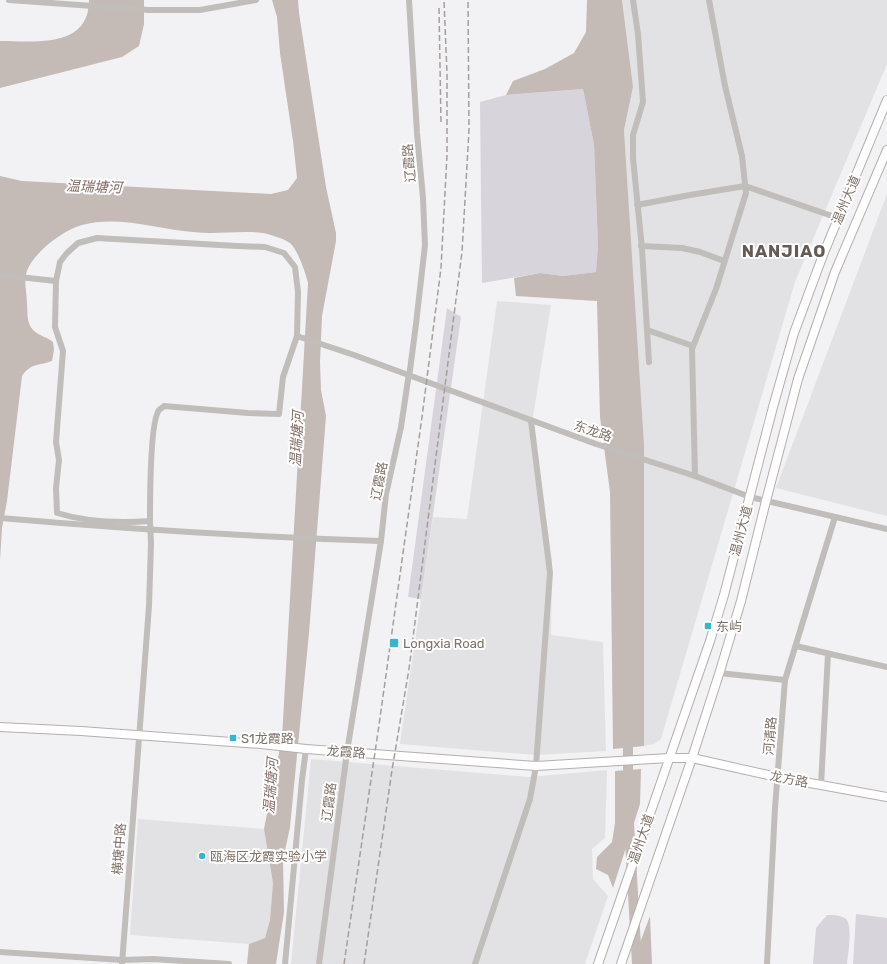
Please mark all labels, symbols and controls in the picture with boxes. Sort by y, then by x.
street label: 辽霞路 [400,143,418,183]
street label: 温州大道 [829,173,863,227]
water label: 温瑞塘河 [66,178,125,197]
district label: NANJIAO [742,241,826,261]
water label: 温瑞塘河 [287,408,307,467]
street label: 东龙路 [572,418,614,444]
street label: 辽霞路 [368,460,390,502]
street label: 温州大道 [727,504,755,558]
place label: 东屿 [716,619,742,634]
marker: 东屿 [703,621,713,631]
place label: Longxia Road [403,636,485,652]
marker: Longxia Road [388,637,400,649]
street label: 河清路 [761,716,779,756]
place label: S1龙霞路 [241,731,294,746]
marker: S1龙霞路 [228,733,238,743]
street label: 龙霞路 [326,743,366,761]
water label: 温瑞塘河 [261,754,282,815]
street label: 龙方路 [768,768,810,790]
street label: 辽霞路 [319,782,339,822]
street label: 温州大道 [625,812,657,866]
street label: 横塘中路 [110,823,128,875]
place label: 瓯海区龙霞实验小学 [210,849,327,864]
marker: 瓯海区龙霞实验小学 [197,851,207,861]

